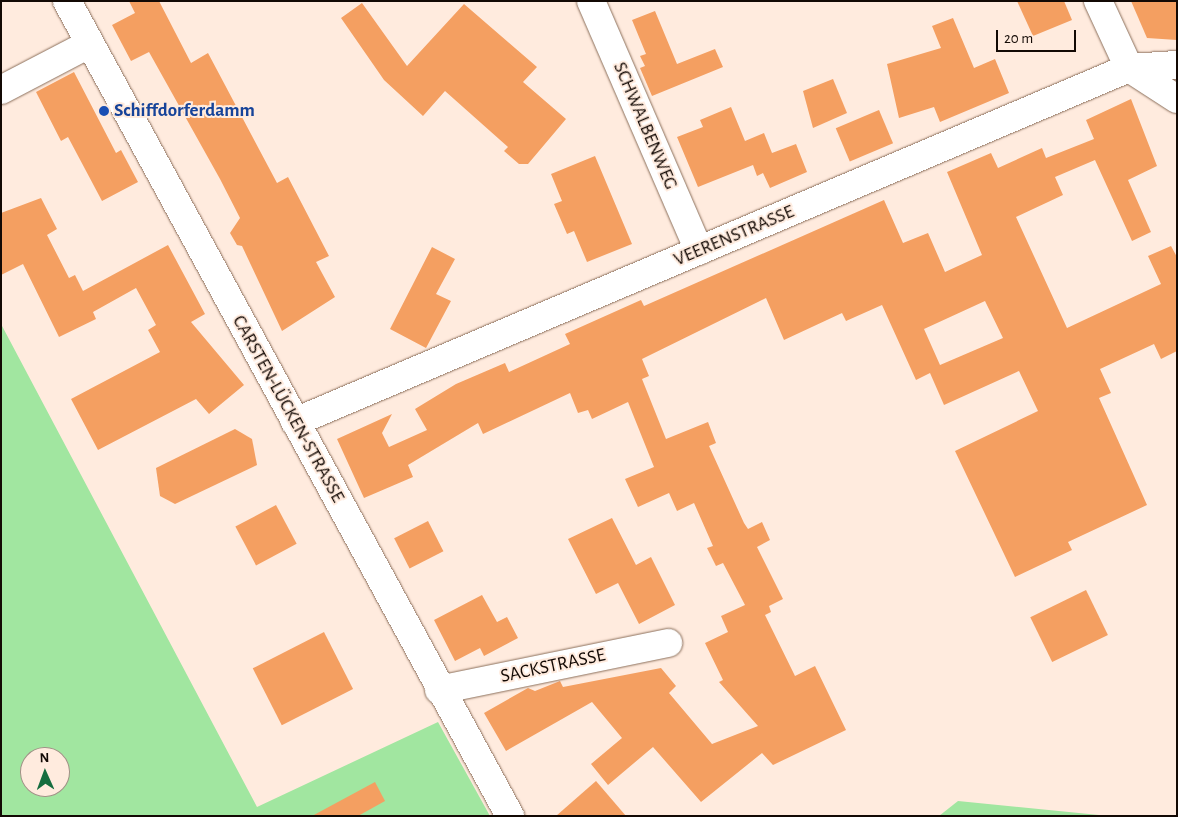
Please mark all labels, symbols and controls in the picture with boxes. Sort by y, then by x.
scale bar [998,20,1078,52]
text: 20 m [1004,31,1033,46]
street label: SCHWALBENWEG [608,59,682,193]
place label: Schiffdorferdamm [114,100,255,122]
marker: Schiffdorferdamm [98,105,110,117]
street label: VEERENSTRASSE [670,200,798,272]
street label: CARSTEN-LÜCKEN-STRASSE [227,312,349,506]
street label: SACKSTRASSE [499,644,607,688]
north arrow [20,747,70,797]
text: N [39,751,50,765]

